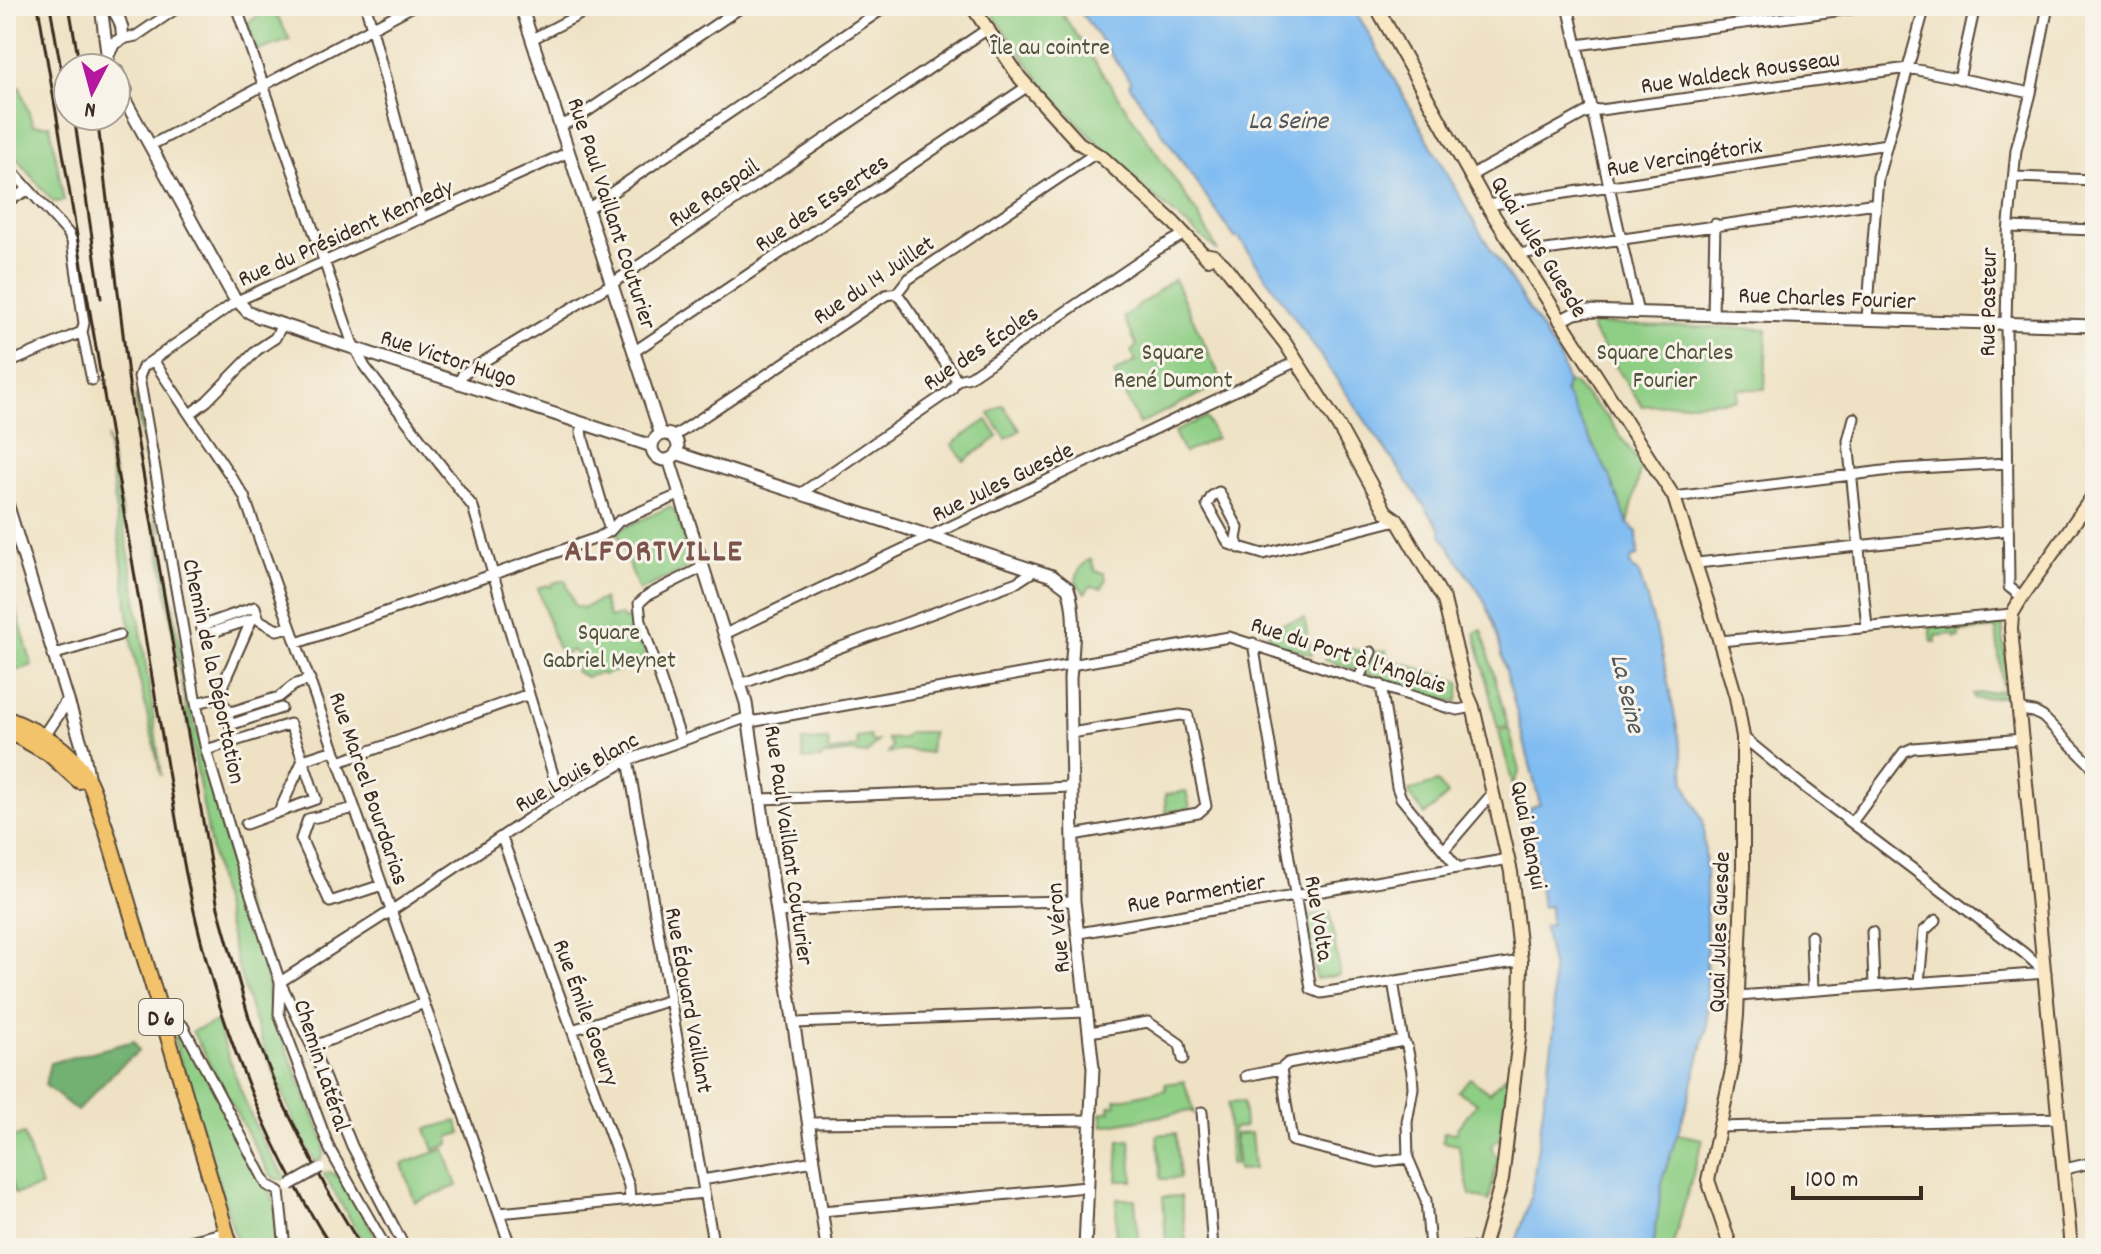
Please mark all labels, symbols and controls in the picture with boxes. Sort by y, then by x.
park label: Île au cointre [989,32,1110,66]
street label: Rue Waldeck Rousseau [1639,43,1842,105]
north arrow [52,52,132,132]
text: N [83,92,97,124]
street label: Rue Paul Vaillant Couturier [557,94,664,334]
water label: La Seine [1248,104,1330,141]
street label: Rue Vercingétorix [1604,130,1765,188]
street label: Rue des Essertes [749,147,897,262]
street label: Rue Raspail [662,151,767,238]
street label: Quai Jules Guesde [1480,170,1595,325]
street label: Rue du Président Kennedy [233,171,460,298]
street label: Rue du 14 Juillet [807,228,942,335]
street label: Rue Pasteur [1972,247,2008,357]
street label: Rue Charles Fourier [1738,280,1916,320]
street label: Rue des Écoles [917,298,1046,401]
street label: Rue Victor Hugo [376,322,521,398]
park label: Square René Dumont [1113,337,1233,399]
park label: Square Charles Fourier [1596,337,1734,399]
street label: Rue Jules Guesde [927,435,1080,533]
district label: ALFORTVILLE [564,531,744,577]
street label: Chemin de la Déportation [172,556,253,787]
street label: Rue du Port à l'Anglais [1246,609,1450,705]
park label: Square Gabriel Meynet [542,617,676,679]
water label: La Seine [1599,651,1653,738]
street label: Rue Marcel Bourdarias [318,688,416,890]
street label: Rue Paul Vaillant Couturier [753,723,821,968]
street label: Rue Louis Blanc [509,724,646,823]
street label: Quai Blanqui [1500,778,1554,893]
street label: Quai Jules Guesde [1701,851,1741,1013]
street label: Rue Parmentier [1125,866,1268,924]
street label: Rue Volta [1294,873,1341,964]
street label: Rue Véron [1039,881,1081,974]
street label: Rue Édouard Vaillant [654,905,720,1096]
street label: Rue Émile Goeury [542,935,627,1092]
street label: Chemin Latéral [283,996,358,1137]
road number: D 6 [139,999,183,1035]
scale bar [1793,1150,1921,1200]
text: 100 m [1805,1164,1858,1198]

